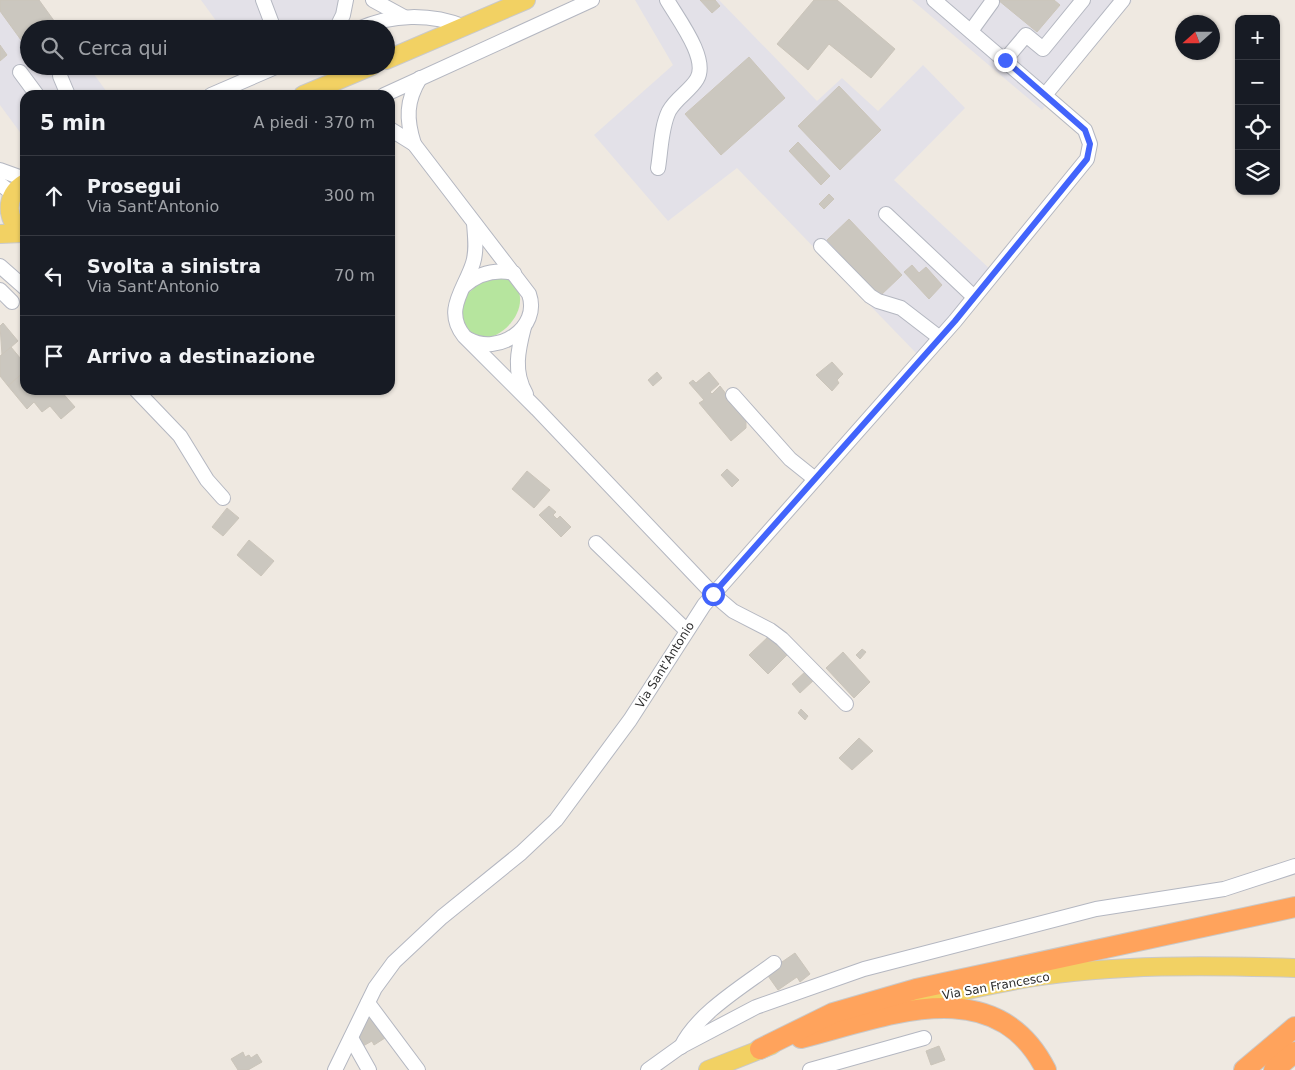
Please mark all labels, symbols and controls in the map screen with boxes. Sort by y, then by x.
north arrow [1175,15,1220,60]
map controls [1235,15,1280,195]
button: + [1235,15,1280,60]
search box [20,20,395,75]
icon: search [38,34,66,62]
text: Cerca qui [78,37,168,59]
route end [994,49,1017,72]
button: − [1235,60,1280,105]
button: locate [1235,105,1280,150]
text: 5 min [40,111,106,135]
text: A piedi · 370 m [253,113,375,132]
button: layers [1235,150,1280,195]
text: Prosegui [87,175,181,197]
icon: ahead [40,182,68,210]
text: 300 m [324,186,375,205]
text: Via Sant'Antonio [87,197,219,216]
text: Svolta a sinistra [87,255,261,277]
icon: left [40,262,68,290]
text: 70 m [334,266,375,285]
text: Via Sant'Antonio [87,277,219,296]
icon: arrive [40,342,68,370]
text: Arrivo a destinazione [87,345,315,367]
route start [702,583,725,606]
street label: Via Sant'Antonio [633,619,697,711]
street label: Via San Francesco [941,970,1051,1002]

